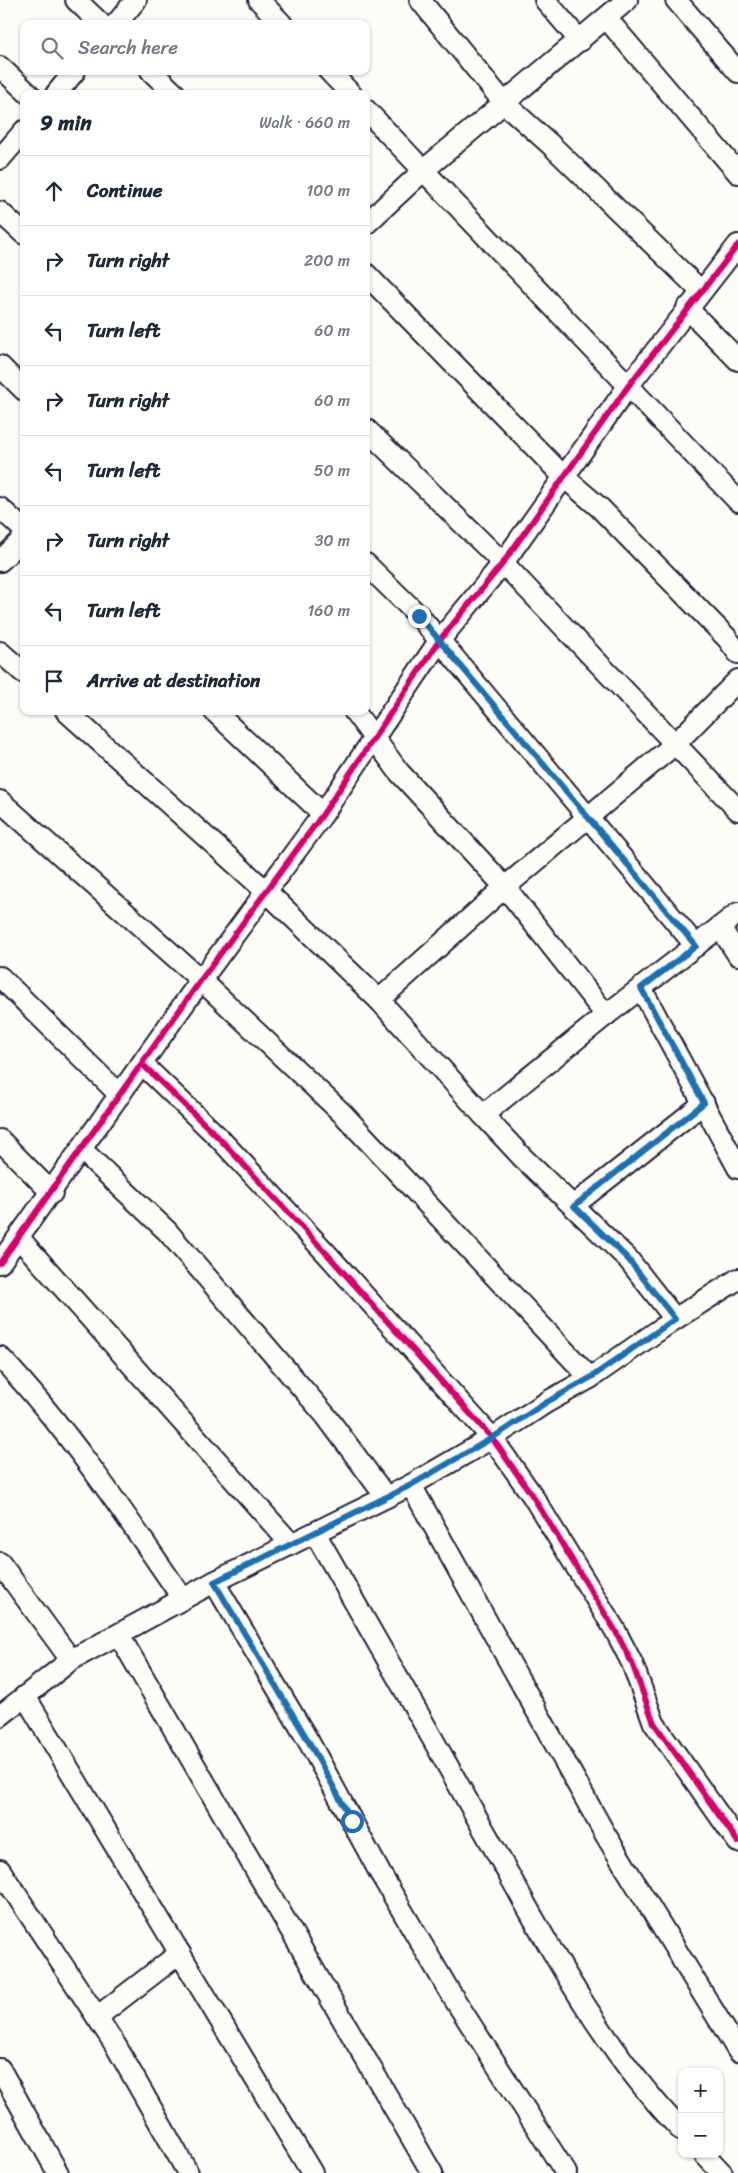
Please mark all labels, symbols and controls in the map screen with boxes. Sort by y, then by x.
search box [20,20,370,75]
text: Search here [78,31,178,64]
icon: search [38,34,66,62]
text: 9 min [40,104,92,142]
text: Walk · 660 m [259,108,350,137]
text: Continue [87,174,163,207]
text: 100 m [306,176,350,205]
icon: ahead [40,177,68,205]
text: Turn right [87,244,169,277]
text: 200 m [304,246,350,275]
icon: right [40,247,68,275]
text: Turn left [87,314,160,347]
text: 60 m [314,316,350,345]
icon: left [40,317,68,345]
text: Turn right [87,384,169,417]
text: 60 m [314,386,350,415]
icon: right [40,387,68,415]
text: Turn left [87,454,160,487]
text: 50 m [314,456,350,485]
icon: left [40,457,68,485]
text: Turn right [87,524,169,557]
text: 30 m [315,526,350,555]
icon: right [40,527,68,555]
text: Turn left [87,594,160,627]
text: 160 m [307,596,350,625]
icon: left [40,597,68,625]
route end [408,605,431,628]
text: Arrive at destination [87,664,260,697]
icon: arrive [40,667,68,695]
route start [341,1810,364,1833]
map controls [678,2068,723,2158]
button: + [678,2068,723,2113]
button: − [678,2113,723,2158]

